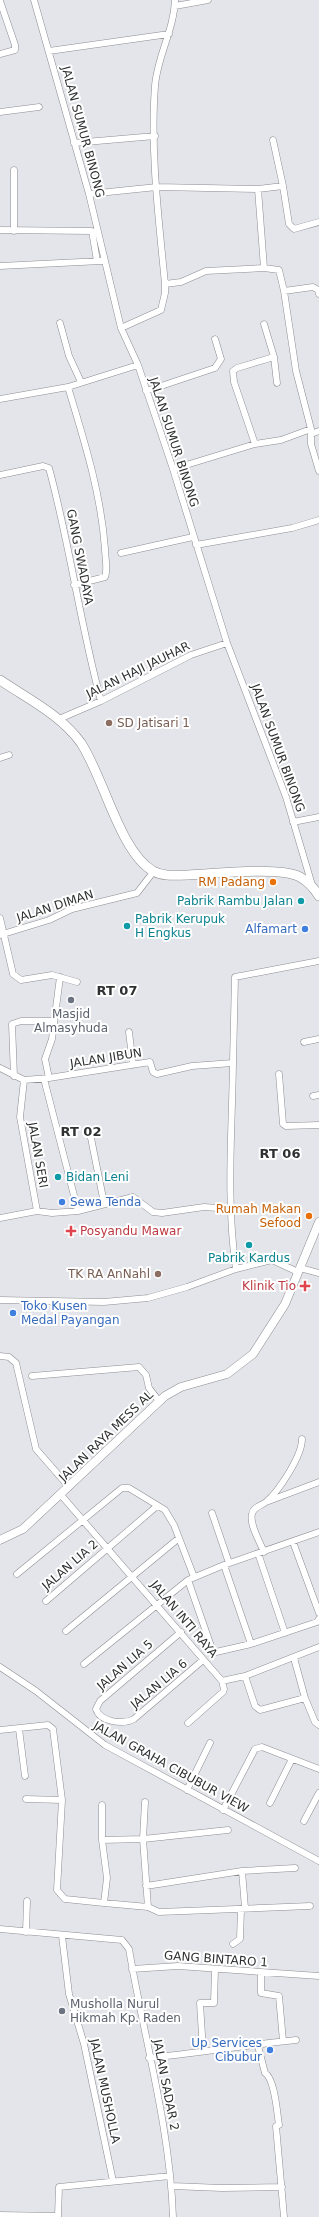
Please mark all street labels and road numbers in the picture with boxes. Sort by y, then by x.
street label: JALAN SUMUR BINONG [58,64,107,199]
street label: JALAN SUMUR BINONG [146,374,202,509]
street label: GANG SWADAYA [64,508,96,607]
street label: JALAN HAJI JAUHAR [83,639,192,702]
street label: JALAN SUMUR BINONG [248,681,308,814]
street label: JALAN DIMAN [14,887,95,925]
street label: JALAN JIBUN [68,1045,143,1071]
street label: JALAN SERI [25,1120,51,1189]
street label: JALAN RAYA MESS AL [55,1387,156,1485]
street label: JALAN LIA 2 [38,1537,101,1594]
street label: JALAN INTI RAYA [147,1577,221,1661]
street label: JALAN LIA 5 [93,1637,156,1694]
street label: JALAN LIA 6 [127,1656,190,1712]
street label: JALAN GRAHA CIBUBUR VIEW [90,1718,251,1816]
street label: GANG BINTARO 1 [164,1948,268,1970]
street label: JALAN MUSHOLLA [87,2036,123,2145]
street label: JALAN SADAR 2 [150,2037,182,2132]

